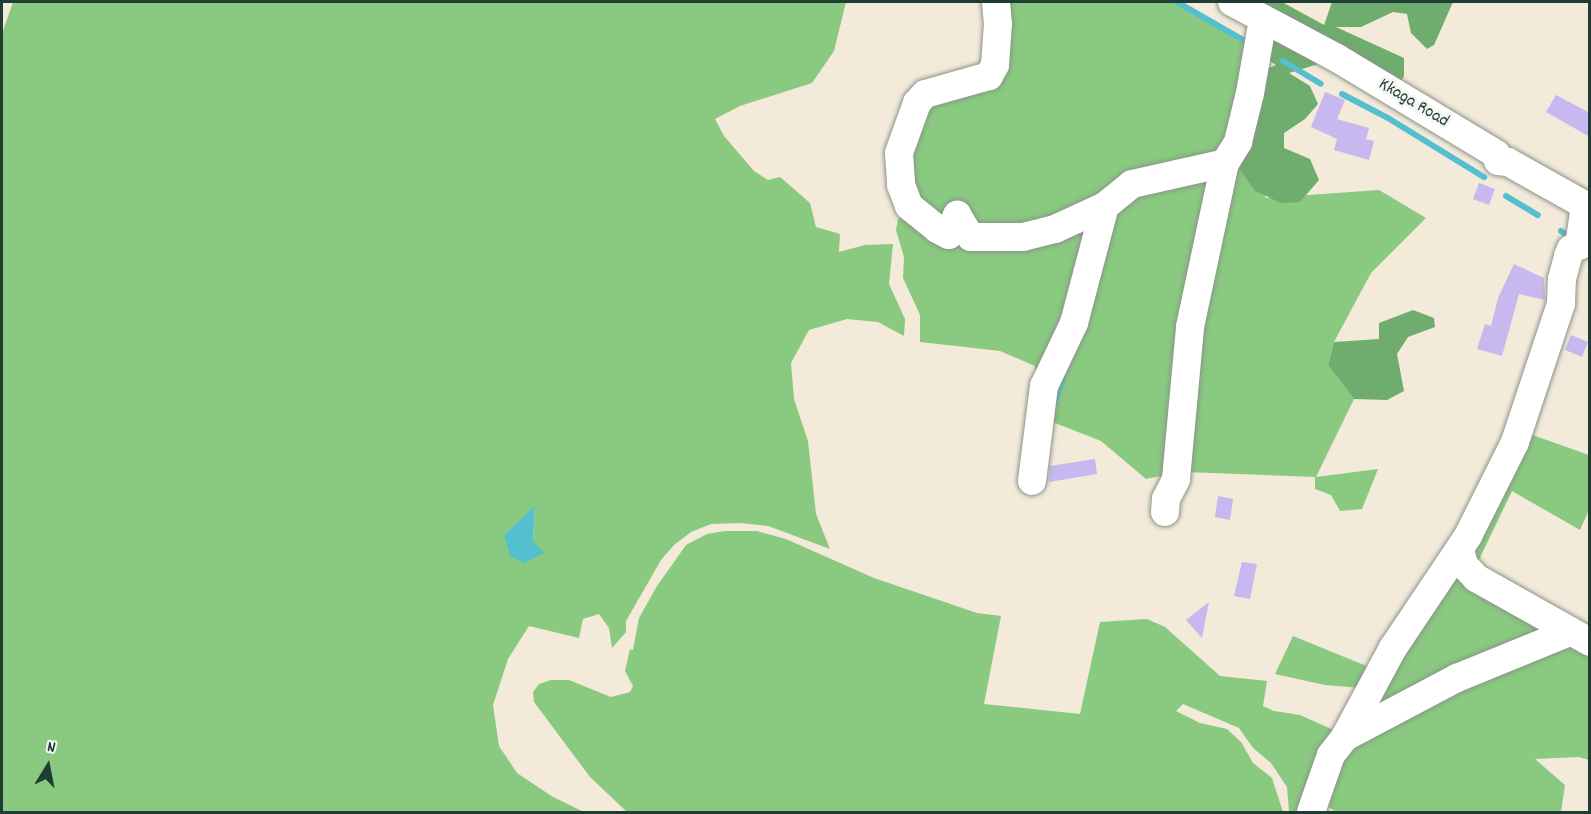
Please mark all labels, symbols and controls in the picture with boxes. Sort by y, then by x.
street label: Kkaga Road [1374,75,1452,133]
north arrow [18,736,78,796]
text: N [45,736,57,760]

